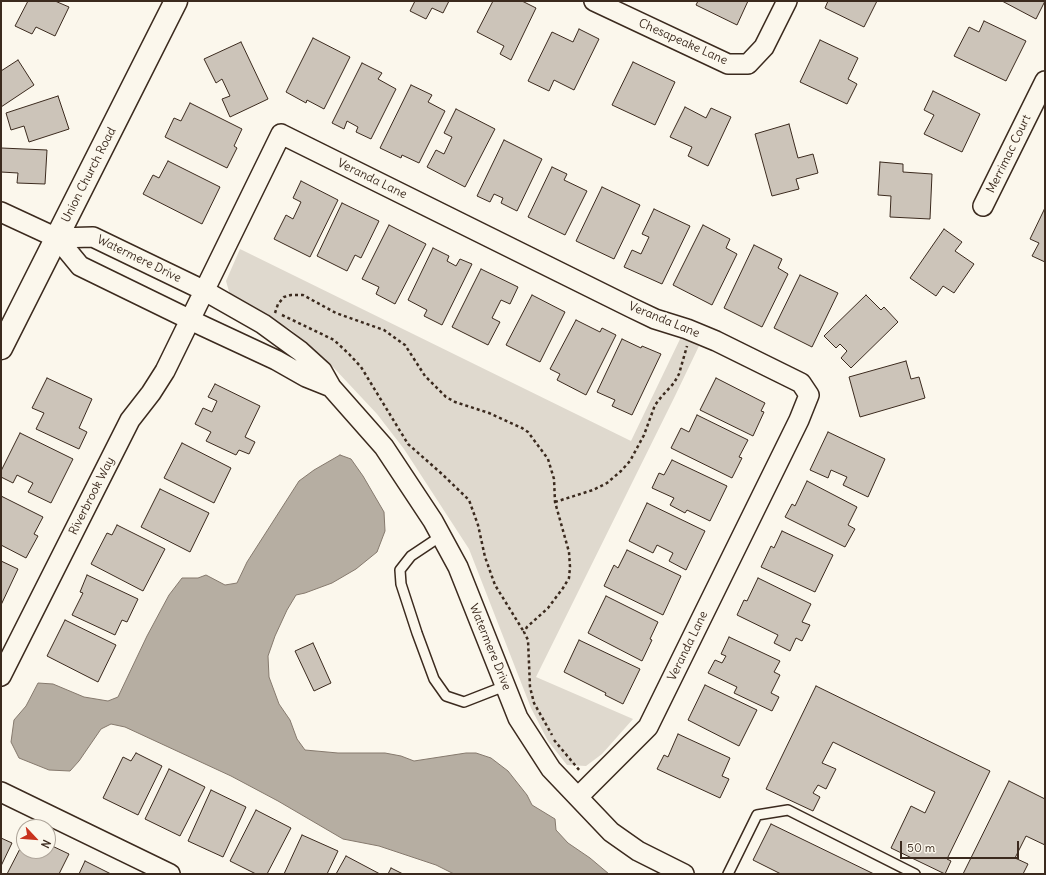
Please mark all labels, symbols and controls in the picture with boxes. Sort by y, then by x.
street label: Chesapeake Lane [636,16,730,68]
street label: Merrimac Court [984,112,1034,196]
street label: Union Church Road [59,125,119,225]
street label: Veranda Lane [335,156,409,202]
street label: Watermere Drive [95,232,183,286]
street label: Veranda Lane [626,299,702,341]
street label: Riverbrook Way [66,455,118,537]
street label: Watermere Drive [466,602,514,692]
street label: Veranda Lane [665,609,711,683]
north arrow [16,819,56,859]
scale bar [902,833,1021,859]
text: N [38,837,54,850]
text: 50 m [907,840,935,855]

